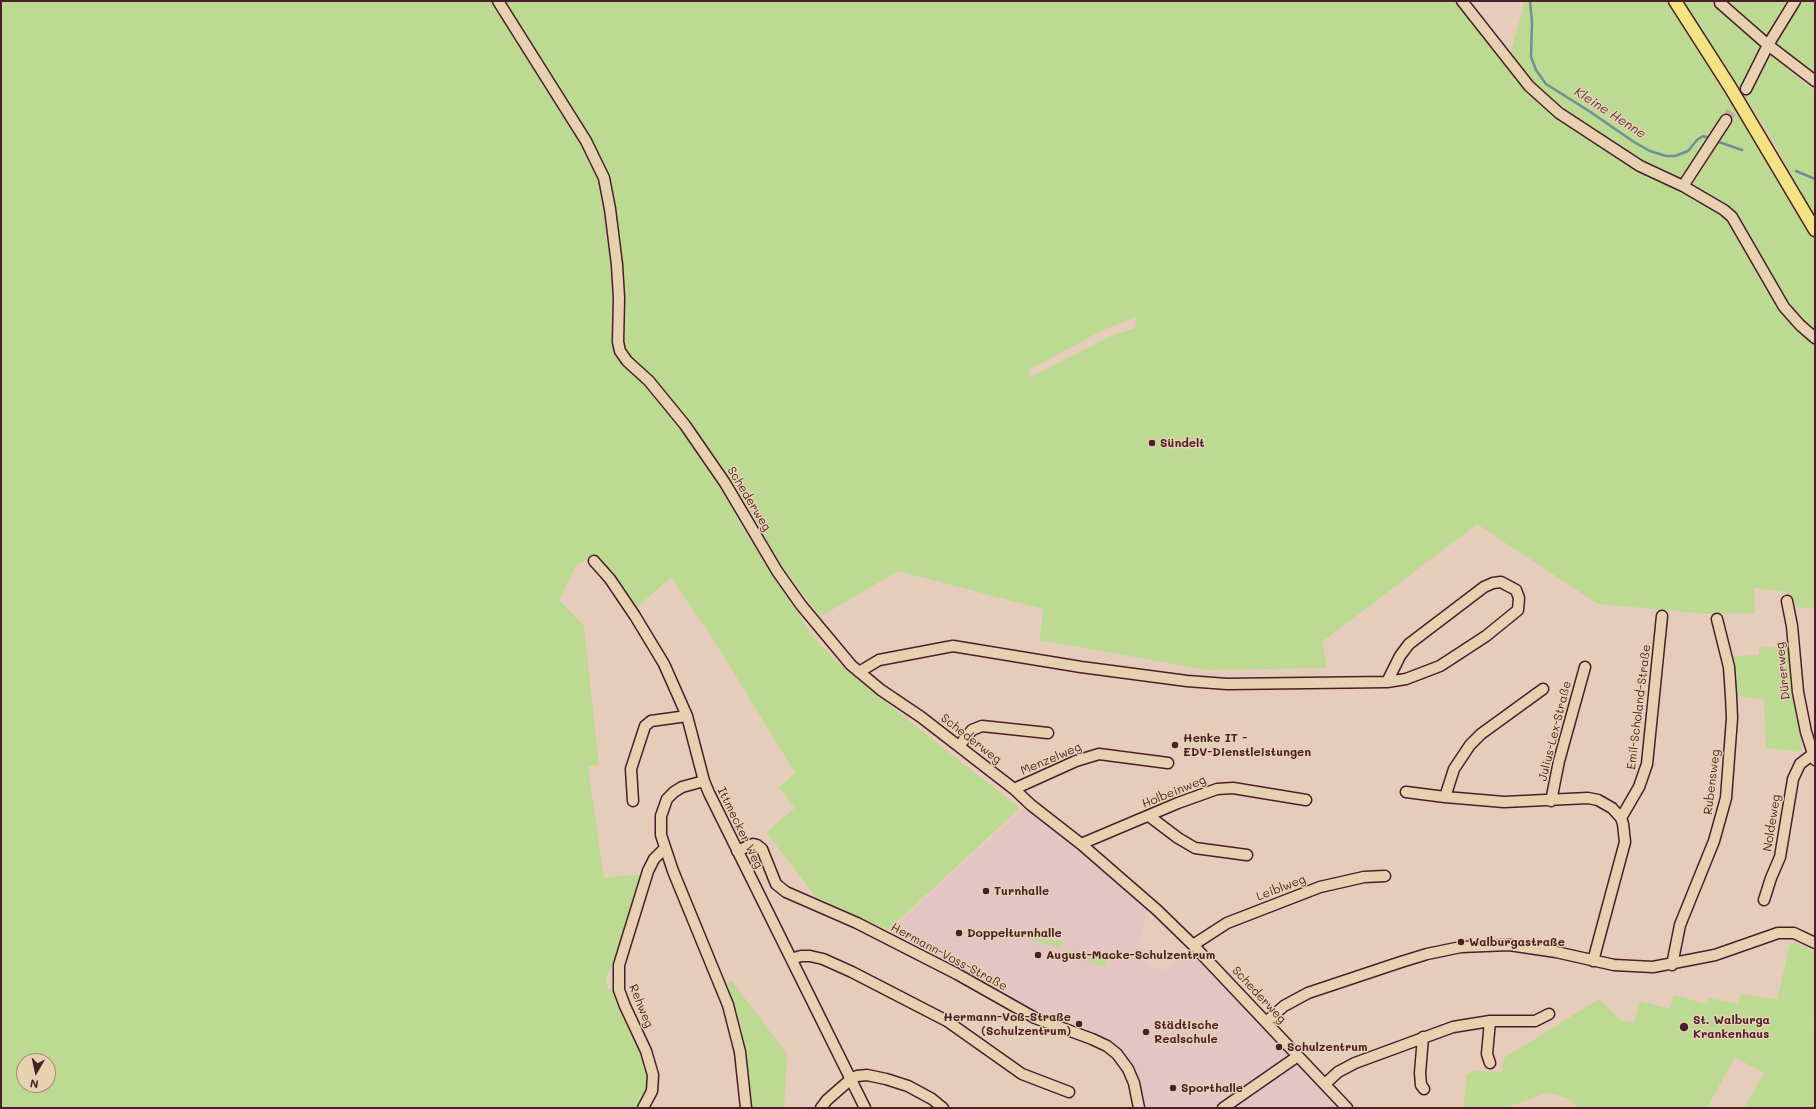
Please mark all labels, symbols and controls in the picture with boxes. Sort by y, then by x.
water label: Kleine Henne [1571,84,1649,142]
place label: Sündelt [1160,436,1205,450]
marker: Sündelt [1147,438,1157,448]
street label: Schederweg [724,464,774,534]
street label: Dürerweg [1773,641,1793,701]
street label: Emil-Scholand-Straße [1624,643,1654,771]
street label: Julius-Lex-Straße [1536,679,1574,783]
street label: Schederweg [938,711,1004,767]
place label: Henke IT - EDV-Dienstleistungen [1183,731,1311,759]
street label: Menzelweg [1019,740,1083,778]
marker: Henke IT - EDV-Dienstleistungen [1170,740,1180,750]
street label: Rubensweg [1701,749,1723,815]
street label: Holbeinweg [1140,773,1208,811]
street label: Ittmecker Weg [714,785,766,871]
street label: Noldeweg [1760,793,1784,853]
street label: Leiblweg [1254,872,1308,904]
place label: Turnhalle [994,884,1049,898]
marker: Turnhalle [981,886,991,896]
street label: Hermann-Voss-Straße [888,920,1010,994]
place label: Doppelturnhalle [967,926,1062,940]
marker: Doppelturnhalle [954,928,964,938]
place label: Walburgastraße [1469,935,1565,949]
marker: Walburgastraße [1456,937,1466,947]
place label: August-Macke-Schulzentrum [1046,948,1215,962]
marker: August-Macke-Schulzentrum [1033,950,1043,960]
street label: Schederweg [1229,963,1289,1027]
street label: Rehweg [626,982,656,1030]
place label: Hermann-Voß-Straße (Schulzentrum) [943,1010,1071,1038]
place label: St. Walburga Krankenhaus [1693,1013,1770,1041]
place label: Städtische Realschule [1154,1018,1219,1046]
marker: Hermann-Voß-Straße (Schulzentrum) [1074,1019,1084,1029]
marker: St. Walburga Krankenhaus [1678,1021,1690,1033]
marker: Städtische Realschule [1141,1027,1151,1037]
place label: Schulzentrum [1287,1040,1368,1054]
marker: Schulzentrum [1274,1042,1284,1052]
north arrow [16,1053,56,1093]
text: N [29,1076,40,1092]
place label: Sporthalle [1181,1081,1243,1095]
marker: Sporthalle [1168,1083,1178,1093]

